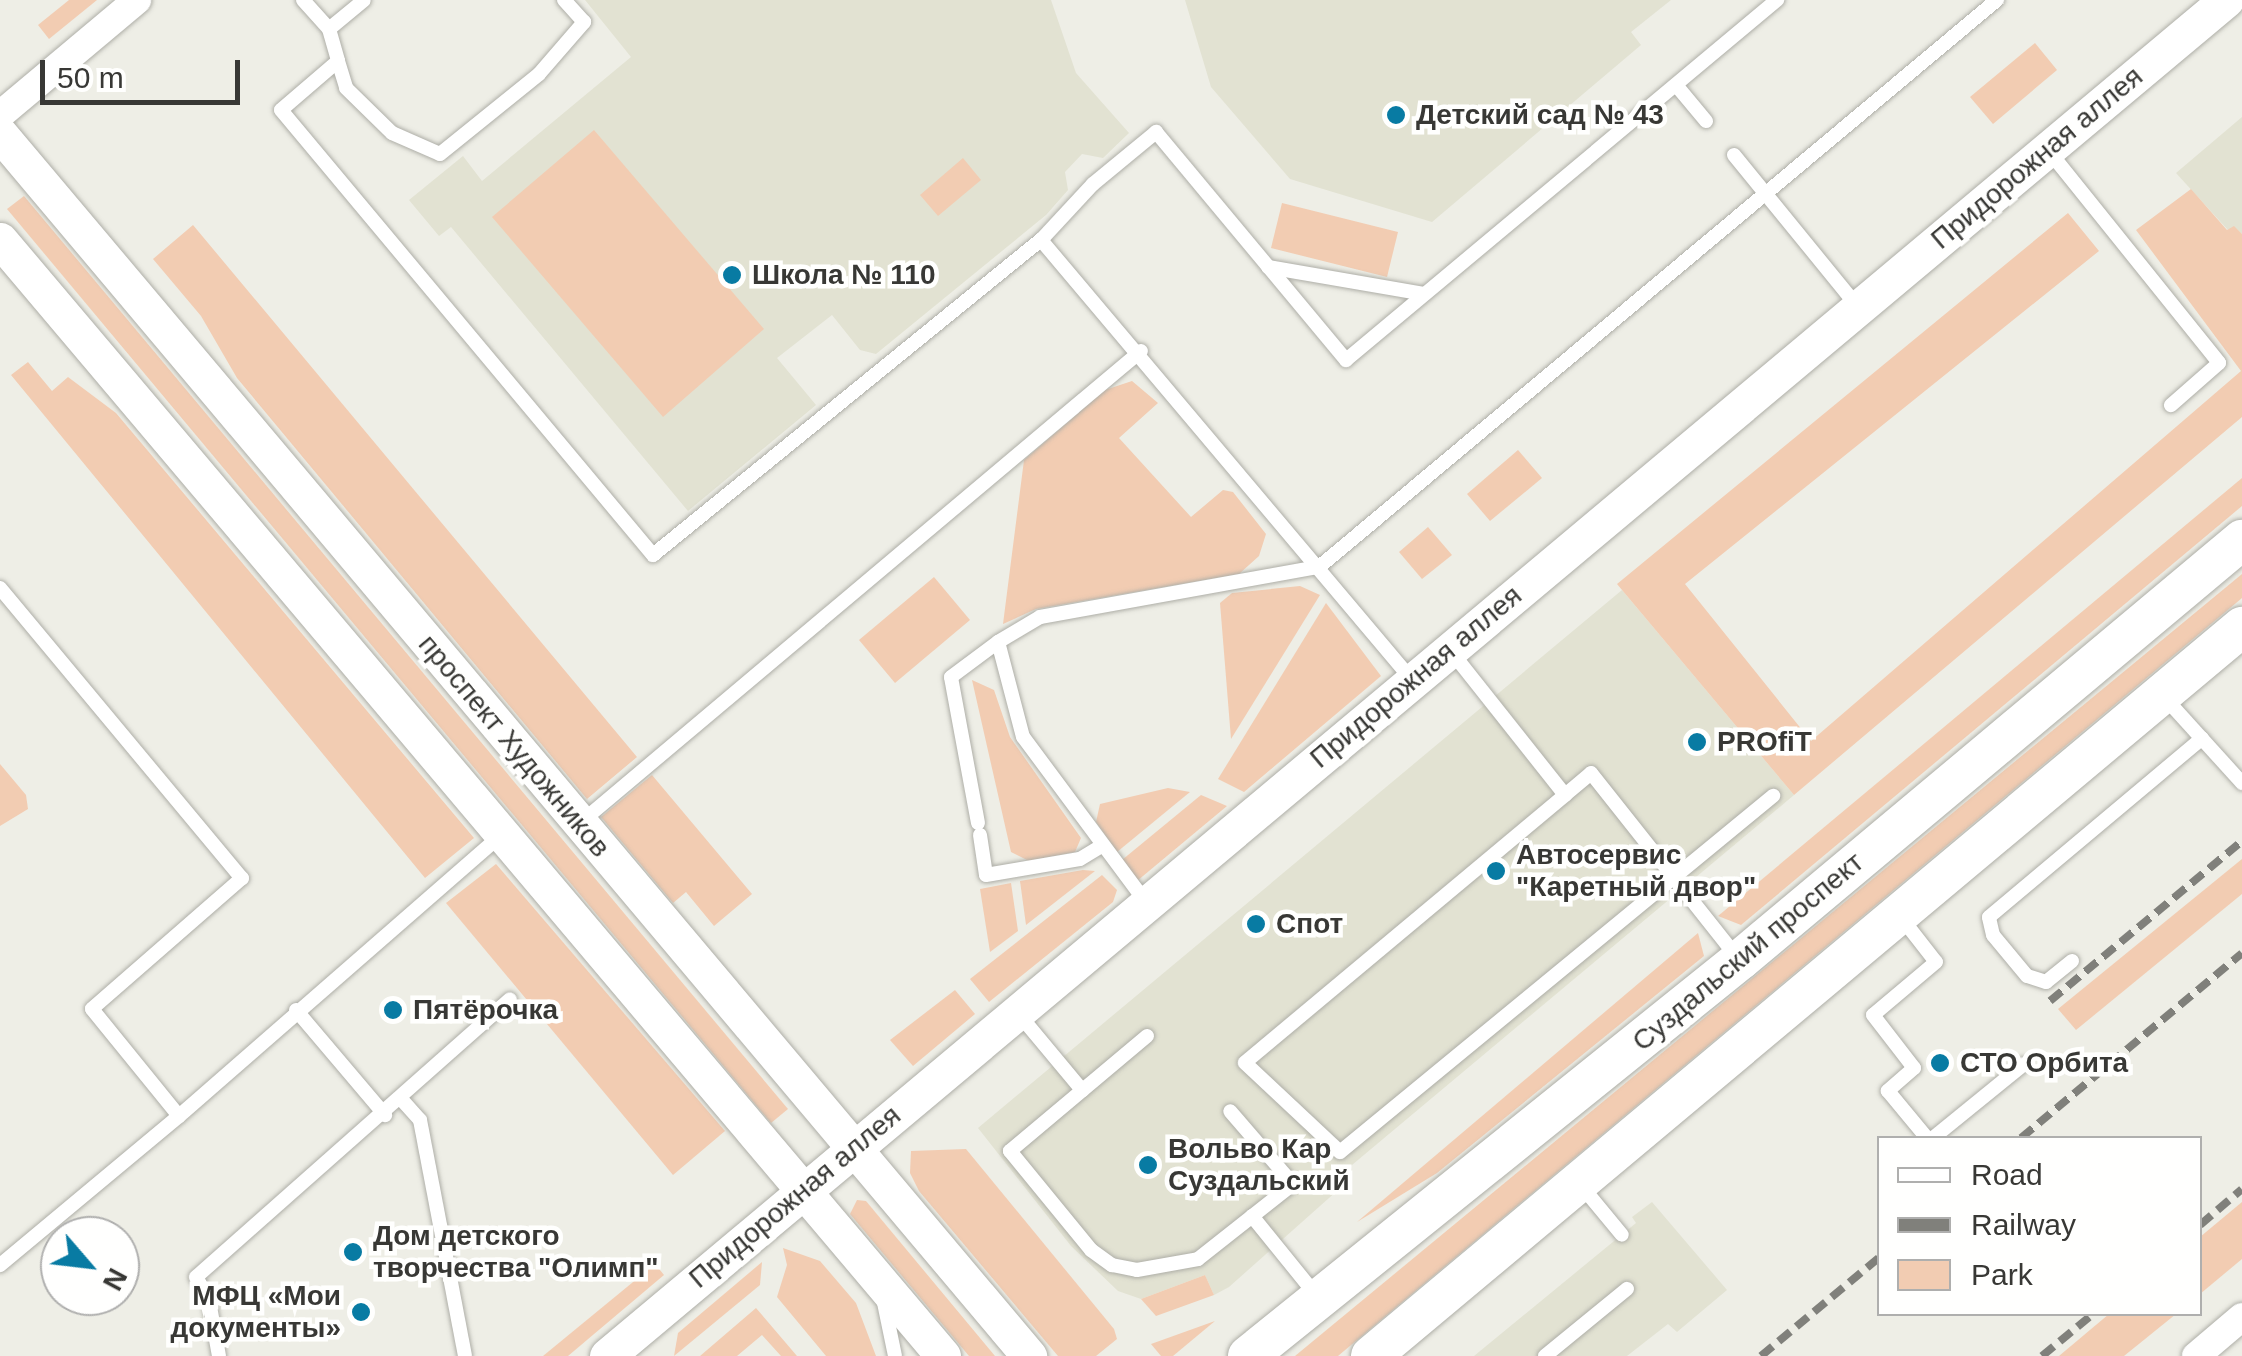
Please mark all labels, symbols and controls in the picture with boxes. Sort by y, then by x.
scale bar [45,40,245,102]
street label: Придорожная аллея [1924,60,2150,256]
text: 50 m [57,61,124,94]
place label: Детский сад № 43 [1416,98,1664,132]
marker: Детский сад № 43 [1385,104,1407,126]
place label: Школа № 110 [752,258,935,292]
marker: Школа № 110 [721,264,743,286]
street label: Придорожная аллея [1303,579,1529,775]
street label: проспект Художников [411,628,617,864]
place label: PROfiT [1717,725,1812,759]
marker: PROfiT [1686,731,1708,753]
place label: Автосервис "Каретный двор" [1516,838,1756,904]
street label: Суздальский проспект [1626,846,1870,1058]
marker: Автосервис "Каретный двор" [1485,860,1507,882]
place label: Спот [1276,907,1343,941]
marker: Спот [1245,913,1267,935]
place label: Пятёрочка [413,993,558,1027]
marker: Пятёрочка [382,999,404,1021]
place label: СТО Орбита [1960,1046,2128,1080]
marker: СТО Орбита [1929,1052,1951,1074]
street label: Придорожная аллея [682,1099,908,1295]
place label: Вольво Кар Суздальский [1168,1132,1350,1198]
legend [1877,1136,2202,1316]
marker: Вольво Кар Суздальский [1137,1154,1159,1176]
text: Road [1971,1158,2043,1191]
text: Railway [1971,1208,2076,1241]
north arrow [40,1216,140,1316]
place label: Дом детского творчества "Олимп" [373,1219,659,1285]
marker: Дом детского творчества "Олимп" [342,1241,364,1263]
text: Park [1971,1258,2033,1291]
text: N [97,1263,134,1296]
place label: МФЦ «Мои документы» [171,1279,341,1345]
marker: МФЦ «Мои документы» [350,1301,372,1323]

